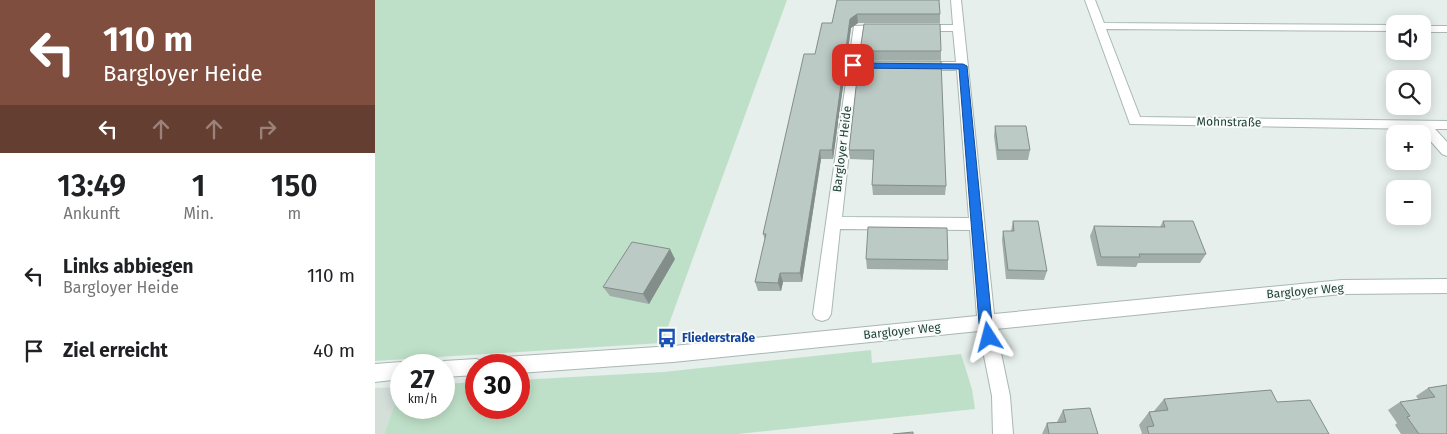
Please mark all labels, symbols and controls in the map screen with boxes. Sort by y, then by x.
map controls [1386,15,1431,225]
button: sound [1386,15,1431,60]
text: 110 m [103,18,193,60]
icon: left [20,20,85,85]
pin [832,44,874,86]
icon: arrive [839,51,867,79]
text: Bargloyer Heide [103,60,262,87]
button: search [1386,70,1431,115]
street label: Bargloyer Heide [830,105,854,193]
street label: Mohnstraße [1197,114,1261,130]
icon: left [94,115,122,143]
icon: ahead [147,115,175,143]
icon: ahead [200,115,228,143]
icon: right [253,115,281,143]
button: + [1386,125,1431,170]
text: 13:49 [57,168,126,204]
text: 1 [192,168,205,204]
text: 150 [271,168,318,204]
button: − [1386,180,1431,225]
text: Ankunft [63,204,120,223]
text: Min. [183,204,214,223]
text: m [287,204,301,223]
text: Links abbiegen [63,255,194,278]
icon: left [20,262,48,290]
text: 110 m [307,264,355,287]
text: Bargloyer Heide [63,278,179,297]
street label: Bargloyer Weg [1266,281,1345,301]
position arrow [962,310,1014,362]
street label: Bargloyer Weg [863,320,942,342]
bus stop icon: Fliederstraße [656,327,678,349]
place label: Fliederstraße [682,331,755,345]
icon: arrive [20,337,48,365]
text: Ziel erreicht [63,339,168,362]
text: 40 m [313,339,355,362]
speed limit sign: 30 [465,354,530,419]
text: 27 [410,365,435,395]
text: km/h [408,392,437,406]

